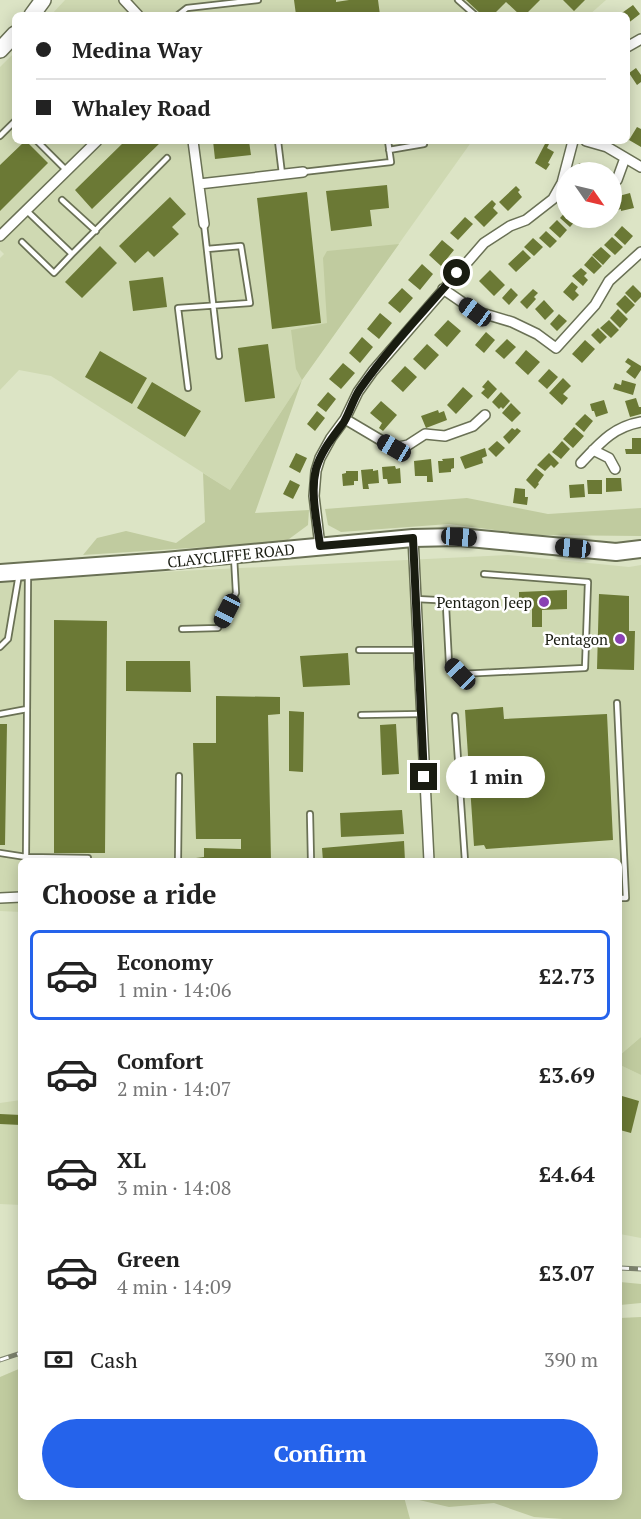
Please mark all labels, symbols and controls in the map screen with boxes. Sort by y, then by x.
text: Medina Way [72,35,202,64]
text: Whaley Road [72,93,211,122]
north arrow [556,162,622,228]
map controls [556,162,622,228]
route start [443,259,470,286]
car [455,294,495,330]
car [374,431,414,465]
car [440,527,478,547]
car [554,537,592,559]
street label: CLAYCLIFFE ROAD [166,538,296,572]
car [211,591,243,631]
place label: Pentagon Jeep [436,592,532,612]
marker: Pentagon Jeep [537,595,551,609]
place label: Pentagon [545,629,608,649]
marker: Pentagon [613,632,627,646]
car [441,655,479,693]
callout: 1 min [445,756,544,798]
route end [410,763,437,790]
text: 1 min [468,763,523,790]
text: Choose a ride [42,876,217,912]
text: Economy [117,947,213,976]
icon: car [45,948,99,1002]
text: £2.73 [539,961,595,990]
text: 1 min · 14:06 [117,976,231,1003]
text: Comfort [117,1046,203,1075]
icon: car [45,1047,99,1101]
text: £3.69 [539,1060,595,1089]
text: 2 min · 14:07 [117,1075,231,1102]
text: XL [117,1145,146,1174]
icon: car [45,1146,99,1200]
text: £4.64 [539,1159,595,1188]
text: 3 min · 14:08 [117,1174,231,1201]
text: Green [117,1244,180,1273]
icon: car [45,1245,99,1299]
text: £3.07 [539,1258,595,1287]
text: 4 min · 14:09 [117,1273,231,1300]
icon: cash [42,1343,75,1376]
text: Cash [90,1345,138,1374]
text: 390 m [544,1346,598,1373]
button: Confirm [42,1419,598,1488]

